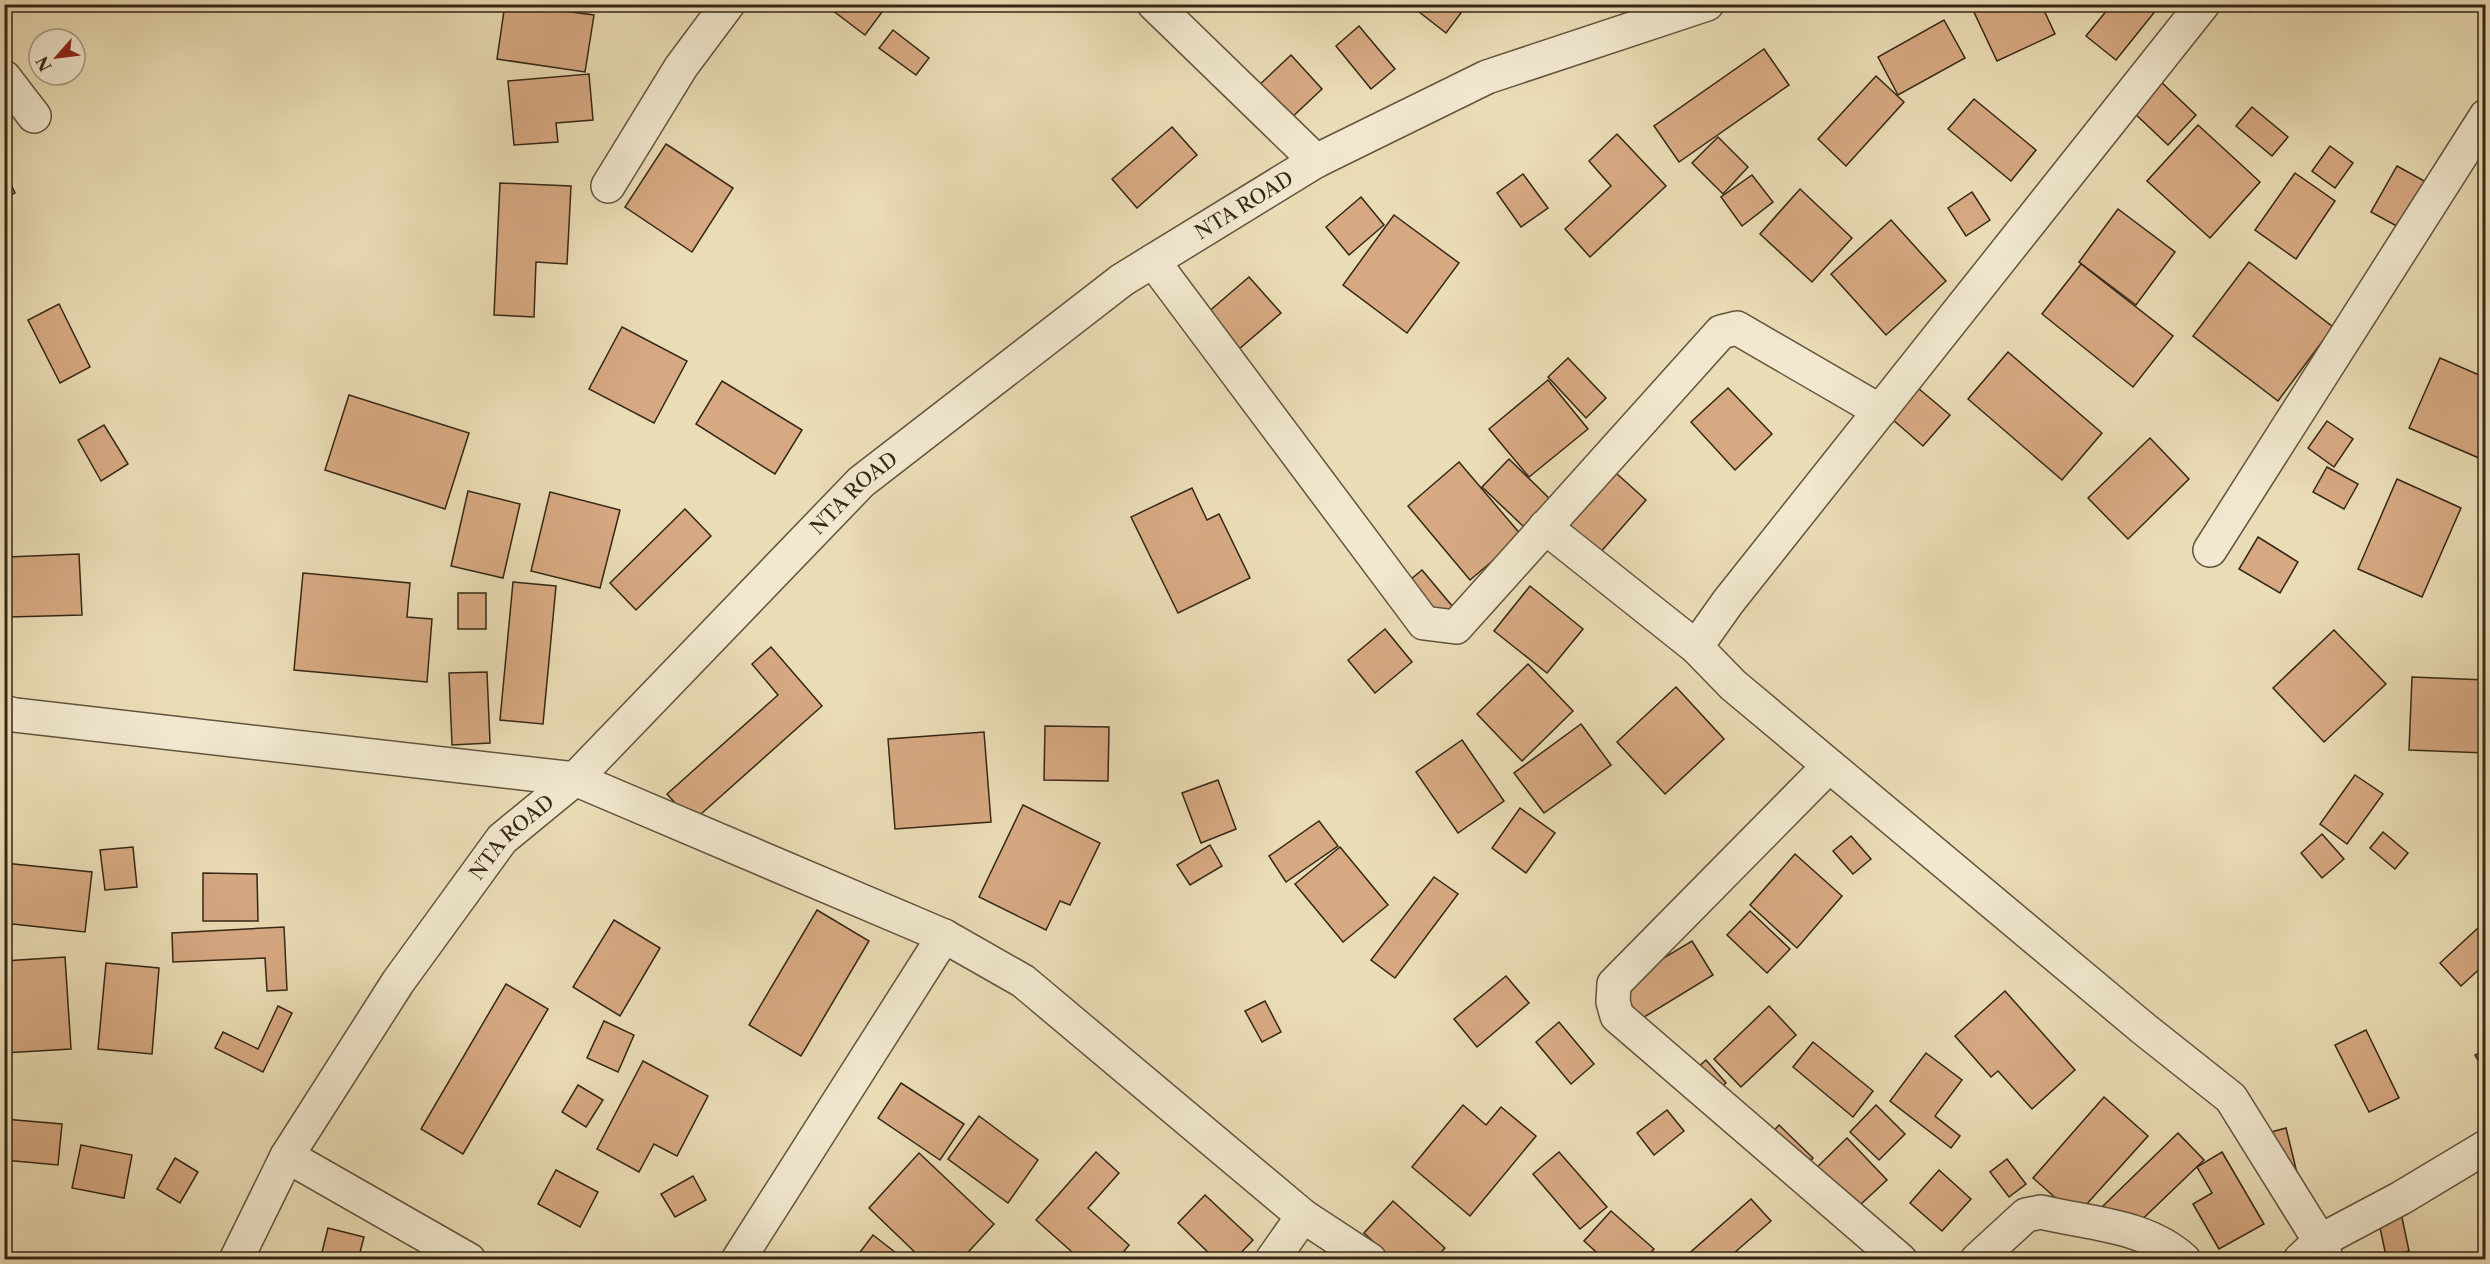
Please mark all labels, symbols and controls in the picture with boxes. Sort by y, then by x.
north arrow [27,27,87,87]
text: N [32,53,56,75]
street label: NTA ROAD [1190,166,1298,244]
street label: NTA ROAD [805,446,902,540]
street label: NTA ROAD [464,789,559,884]

